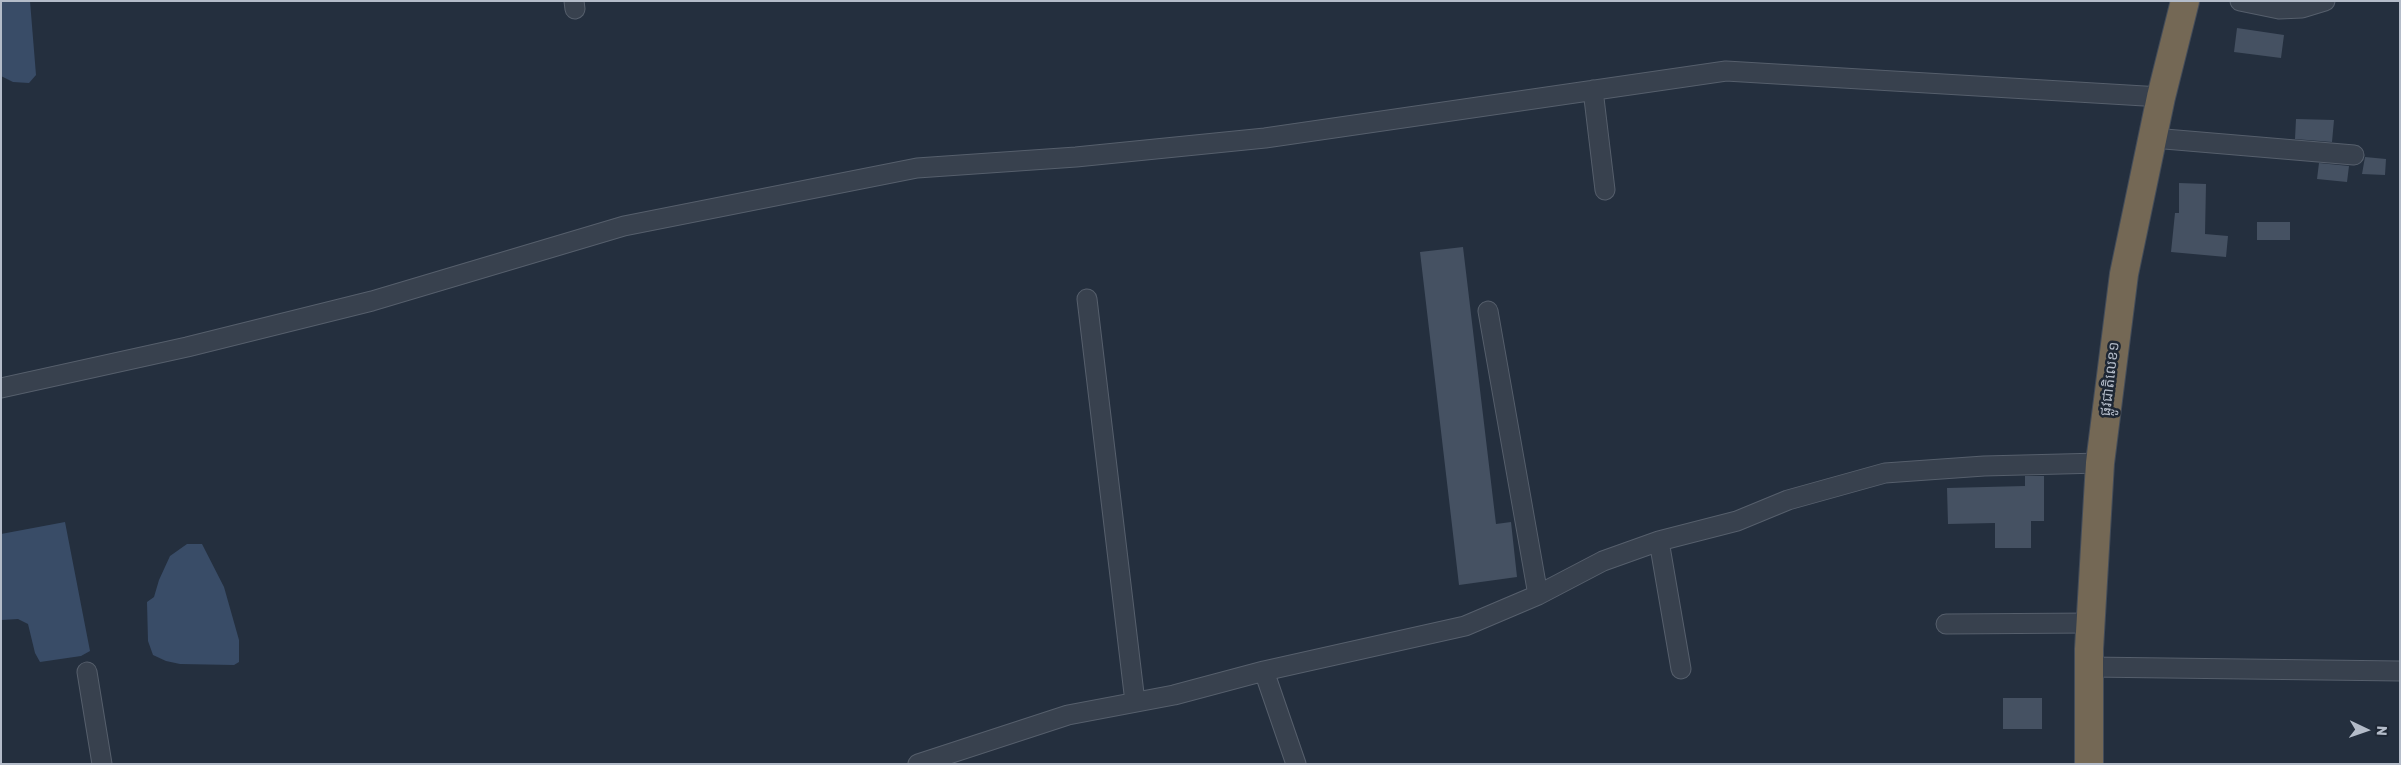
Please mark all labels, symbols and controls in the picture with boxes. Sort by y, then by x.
street label: ផ្លូវជាតិលេខ១ [2096,341,2124,417]
north arrow [2341,705,2391,755]
text: N [2373,725,2390,736]

